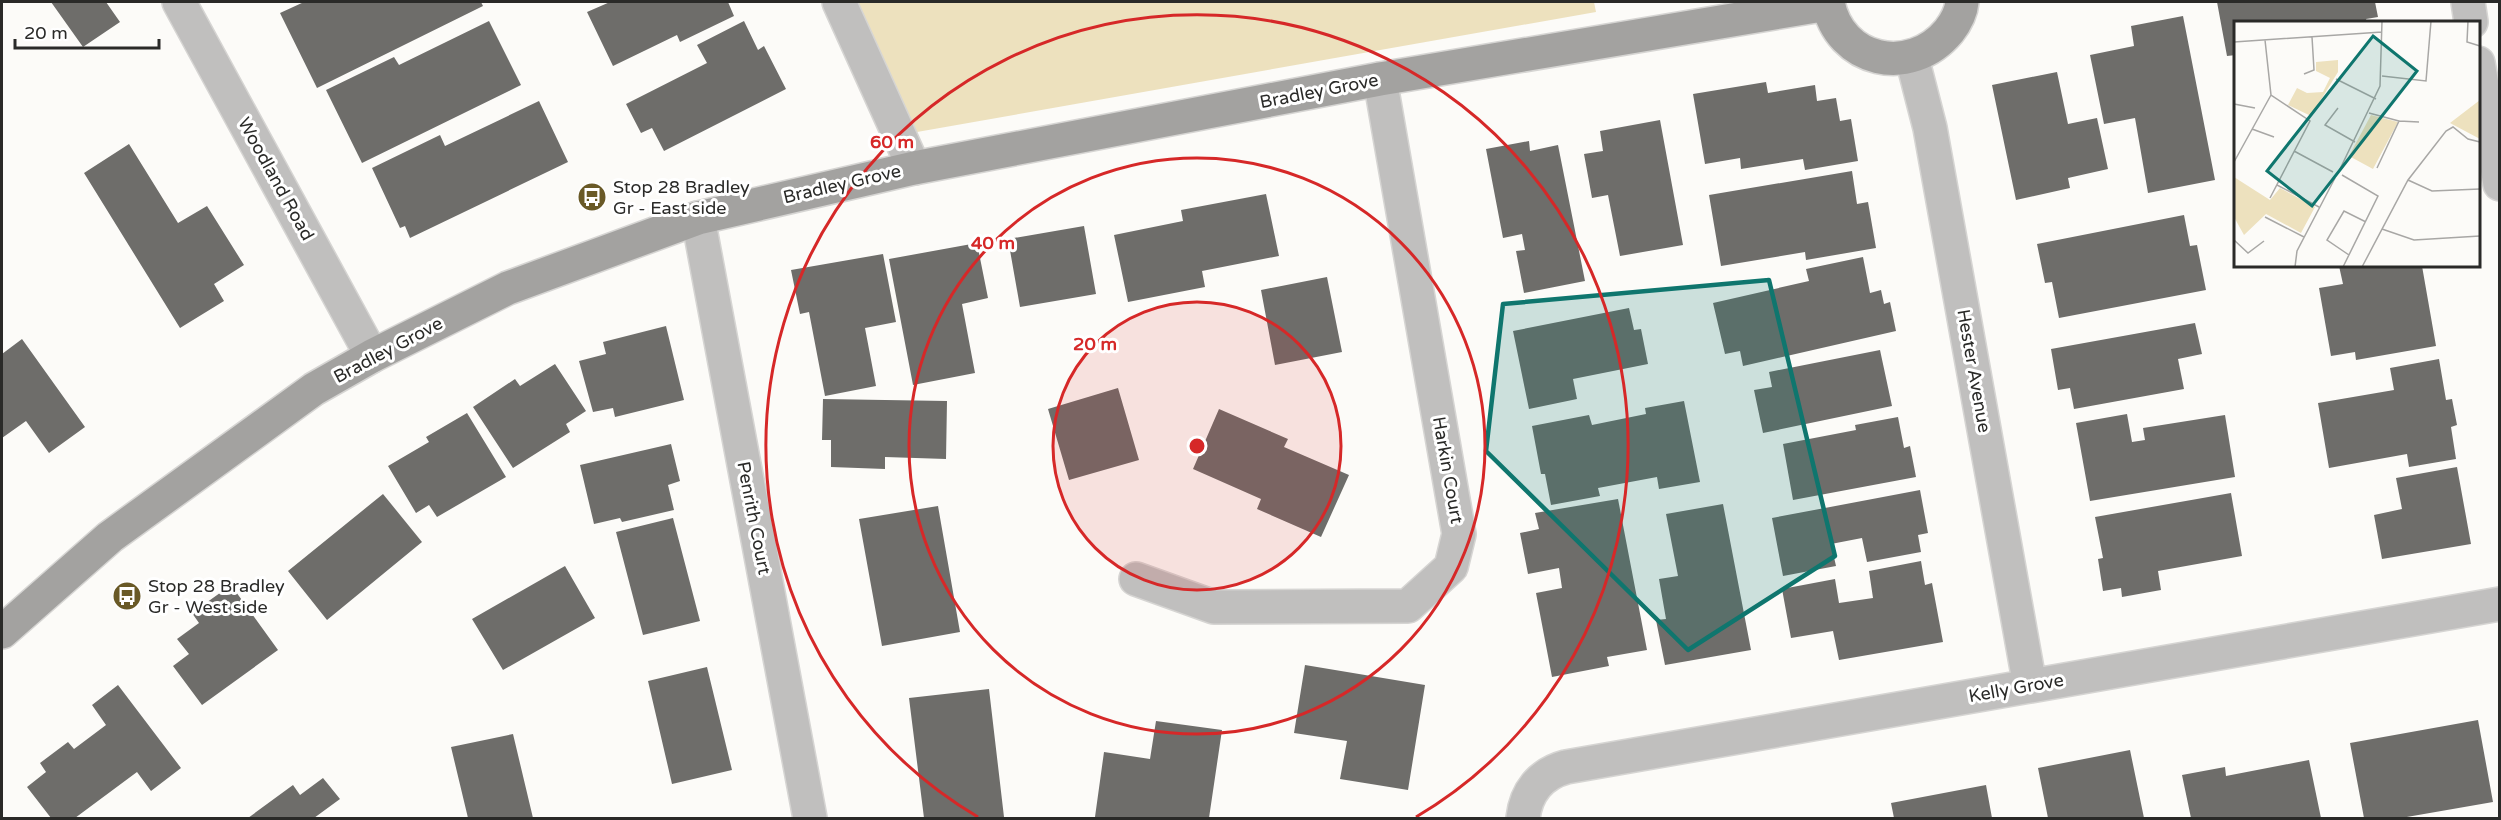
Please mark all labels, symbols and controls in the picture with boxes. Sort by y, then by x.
scale bar [15,12,159,50]
inset map [2234,21,2480,267]
text: 20 m [24,22,68,44]
street label: Bradley Grove [1258,69,1380,113]
street label: Woodland Road [233,114,319,244]
text: 60 m [870,131,914,153]
street label: Bradley Grove [781,160,903,208]
place label: Stop 28 Bradley Gr - East side [613,176,750,219]
bus stop icon: Stop 28 Bradley Gr - East side [576,181,608,213]
text: 40 m [971,232,1015,254]
street label: Hester Avenue [1952,308,1996,434]
street label: Bradley Grove [330,312,446,388]
text: 20 m [1073,333,1117,355]
street label: Harkin Court [1428,415,1468,525]
centre of rings [1187,436,1207,456]
street label: Penrith Court [732,460,776,577]
place label: Stop 28 Bradley Gr - West side [148,575,285,618]
bus stop icon: Stop 28 Bradley Gr - West side [111,580,143,612]
street label: Kelly Grove [1967,669,2065,707]

